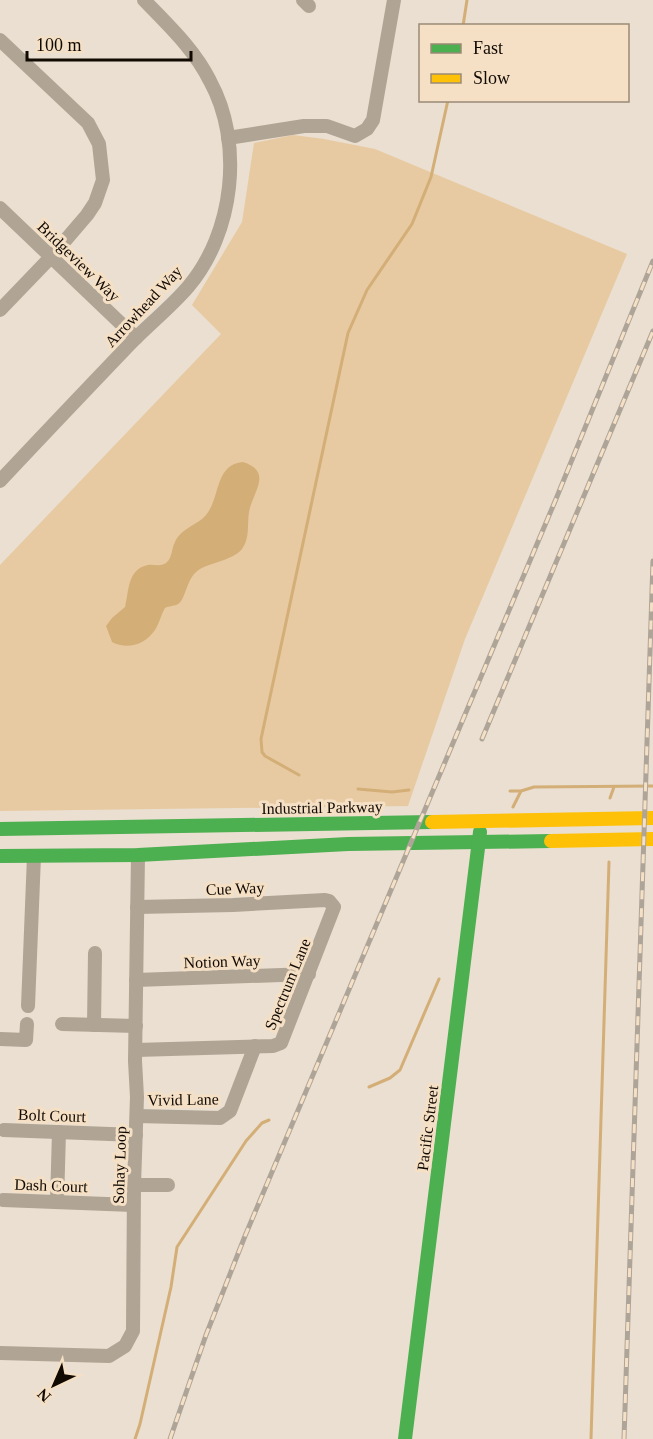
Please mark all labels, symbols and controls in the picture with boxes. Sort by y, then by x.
scale bar [27,24,190,62]
legend [419,24,629,102]
text: 100 m [36,35,82,55]
text: Fast [473,38,503,58]
text: Slow [473,68,510,88]
street label: Bridgeview Way [33,218,123,305]
street label: Arrowhead Way [101,262,186,351]
street label: Industrial Parkway [261,798,383,818]
street label: Cue Way [206,879,265,899]
street label: Spectrum Lane [261,936,314,1033]
street label: Notion Way [183,952,261,972]
street label: Pacific Street [414,1084,441,1172]
street label: Vivid Lane [147,1090,219,1109]
street label: Bolt Court [18,1106,87,1125]
street label: Sohay Loop [110,1126,130,1204]
street label: Dash Court [14,1176,88,1195]
north arrow [24,1355,84,1415]
text: N [34,1385,54,1406]

